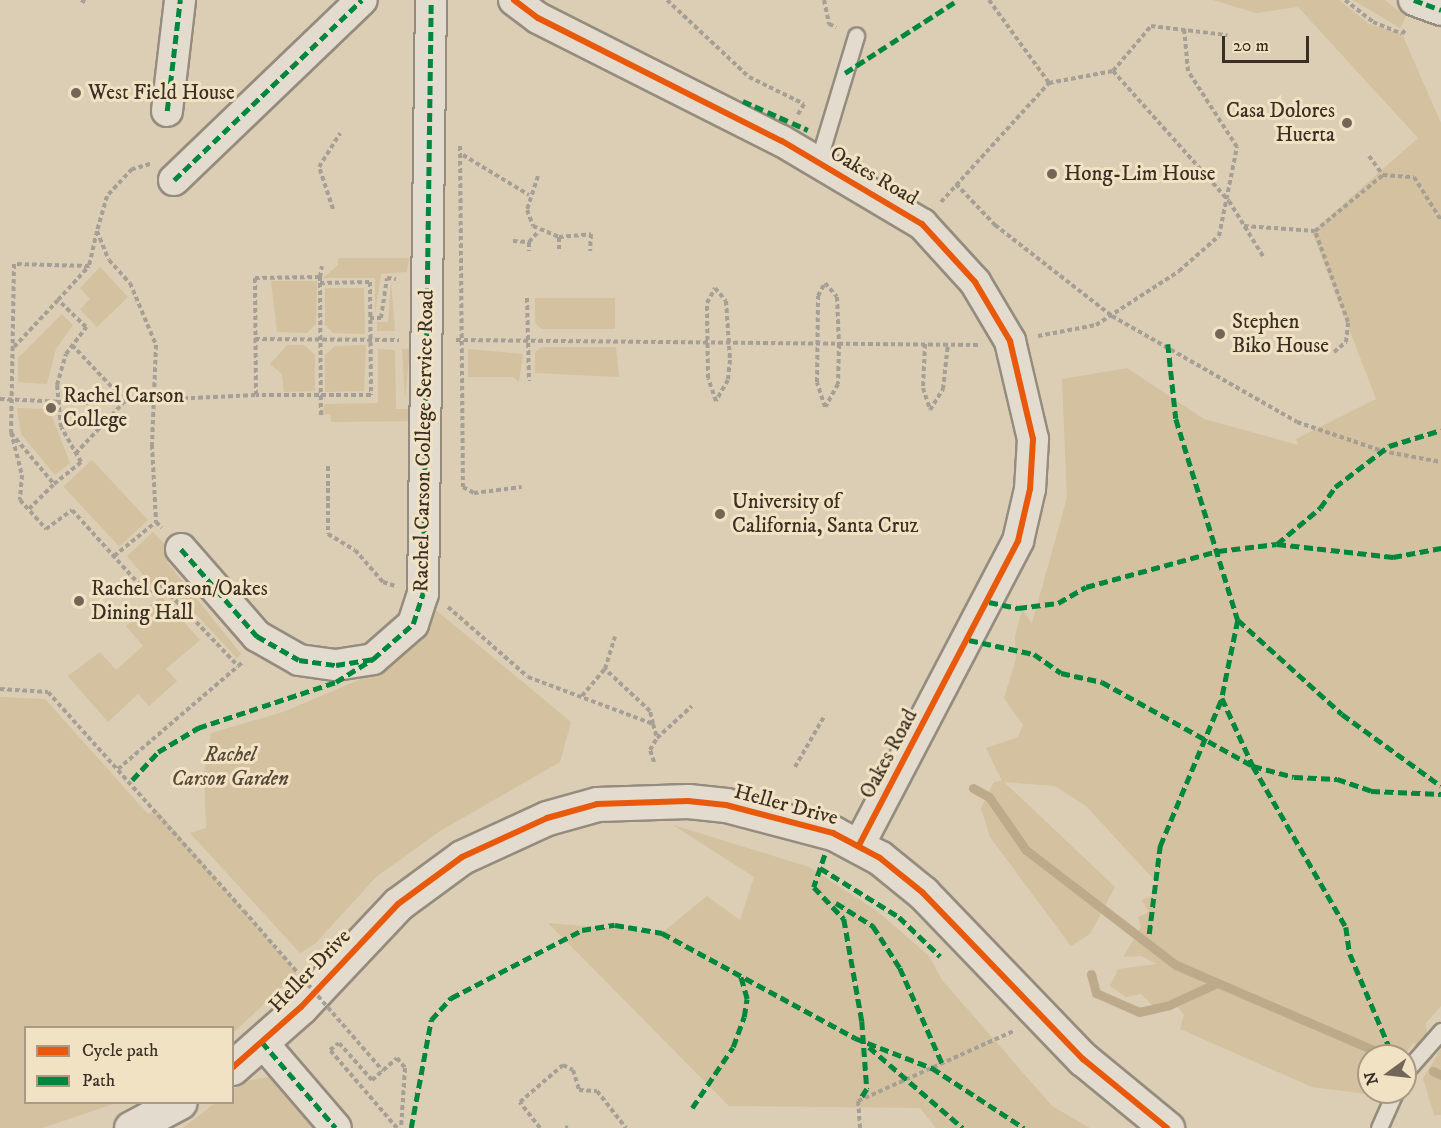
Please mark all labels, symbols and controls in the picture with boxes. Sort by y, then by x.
scale bar [1225,24,1312,62]
text: 20 m [1233,35,1269,57]
place label: West Field House [88,80,235,106]
marker: West Field House [69,86,83,100]
place label: Casa Dolores Huerta [1226,98,1335,148]
marker: Casa Dolores Huerta [1340,116,1354,130]
street label: Oakes Road [825,141,923,211]
place label: Hong-Lim House [1064,161,1215,187]
marker: Hong-Lim House [1045,167,1059,181]
street label: Rachel Carson College Service Road [409,289,439,593]
place label: Stephen Biko House [1232,309,1329,359]
marker: Stephen Biko House [1213,327,1227,341]
place label: Rachel Carson College [63,383,184,433]
marker: Rachel Carson College [44,401,58,415]
place label: University of California, Santa Cruz [732,489,919,539]
marker: University of California, Santa Cruz [713,507,727,521]
place label: Rachel Carson/Oakes Dining Hall [91,576,268,626]
marker: Rachel Carson/Oakes Dining Hall [72,594,86,608]
street label: Oakes Road [855,705,923,803]
park label: Rachel Carson Garden [171,742,289,792]
street label: Heller Drive [731,779,841,831]
street label: Heller Drive [264,924,356,1018]
legend [24,1026,234,1104]
text: Cycle path [82,1040,159,1062]
north arrow [1357,1044,1417,1104]
text: N [1360,1069,1383,1087]
text: Path [82,1070,115,1092]

